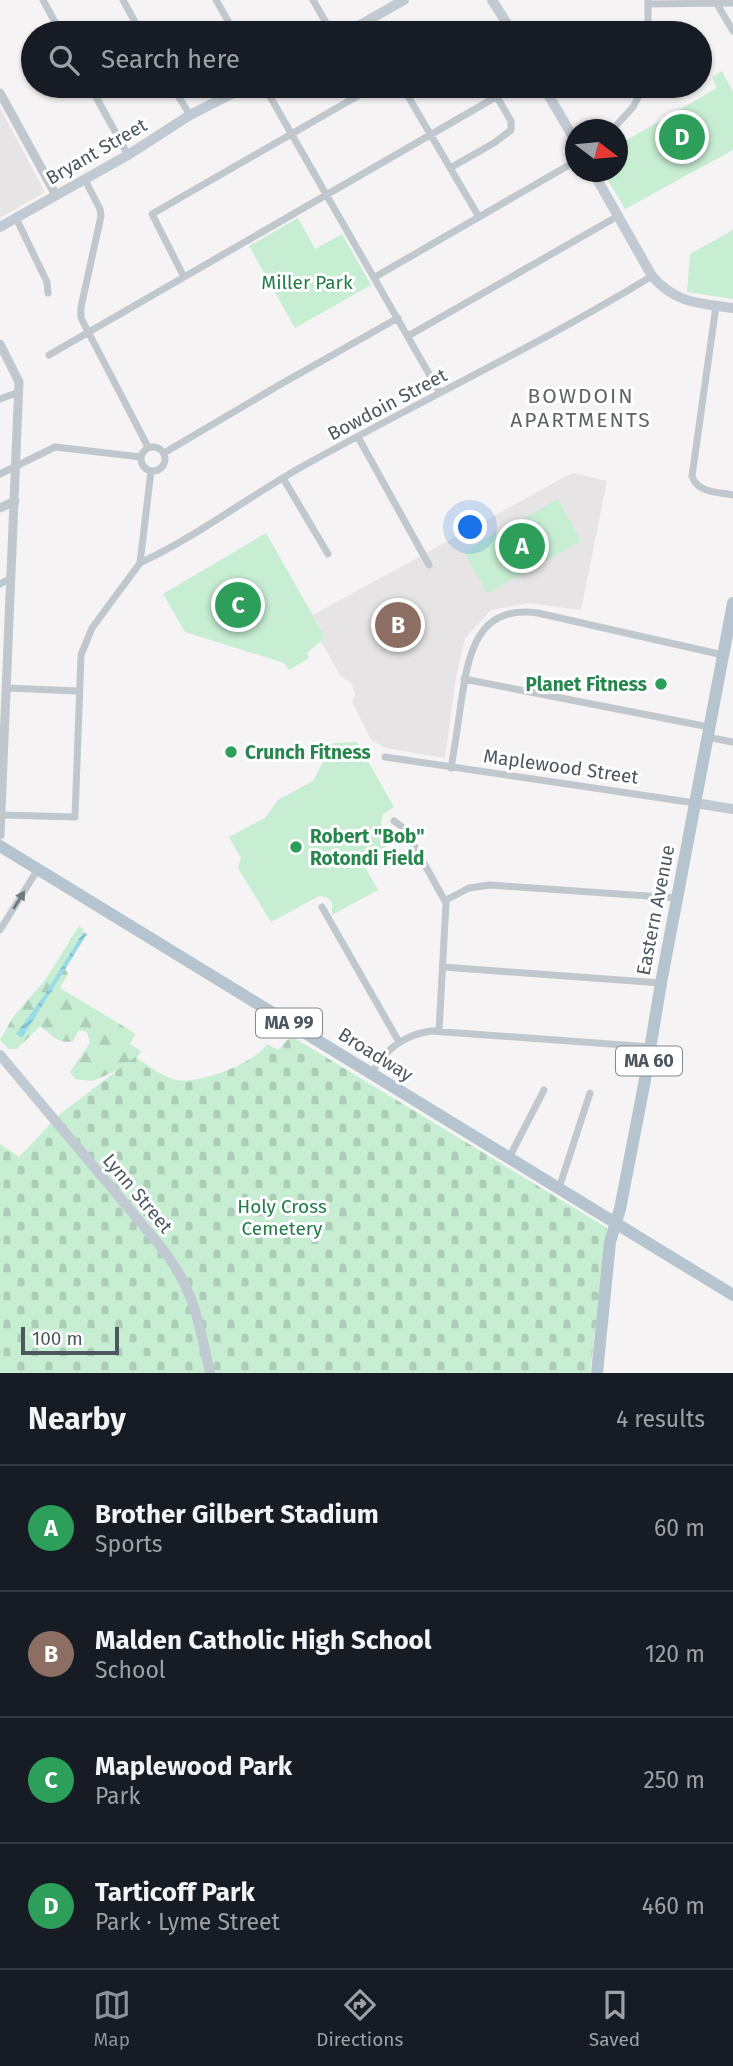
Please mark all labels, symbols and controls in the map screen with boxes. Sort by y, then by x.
search box [21,21,712,98]
icon: search [45,41,83,79]
text: Search here [101,44,240,75]
pin: D [659,111,705,163]
street label: Bryant Street [42,113,151,190]
north arrow [565,119,628,182]
park label: Miller Park [261,271,353,294]
street label: Bowdoin Street [324,363,451,446]
district label: BOWDOIN APARTMENTS [510,383,652,433]
your location [453,510,487,544]
pin: A [499,520,545,572]
pin: C [215,579,261,631]
pin: B [375,599,421,651]
place label: Planet Fitness [525,673,647,696]
marker: Planet Fitness [653,676,669,692]
place label: Crunch Fitness [245,741,371,764]
marker: Crunch Fitness [223,744,239,760]
street label: Maplewood Street [482,744,640,789]
place label: Robert "Bob" Rotondi Field [310,825,424,870]
marker: Robert "Bob" Rotondi Field [288,839,304,855]
street label: Eastern Avenue [632,843,679,977]
one-way arrow [13,890,25,909]
road number: MA 99 [256,1008,322,1038]
street label: Broadway [334,1022,418,1087]
road number: MA 60 [616,1046,682,1076]
street label: Lynn Street [98,1149,177,1238]
park label: Holy Cross Cemetery [237,1195,327,1240]
scale bar [21,1324,119,1356]
text: 100 m [32,1327,83,1350]
text: Nearby [28,1401,126,1437]
text: 4 results [616,1405,705,1433]
text: Brother Gilbert Stadium [95,1499,379,1530]
text: A [44,1514,58,1542]
text: 60 m [654,1514,705,1542]
text: Sports [95,1530,163,1558]
text: Malden Catholic High School [95,1625,432,1656]
text: B [44,1640,58,1668]
text: 120 m [645,1640,705,1668]
text: School [95,1656,166,1684]
text: Maplewood Park [95,1751,292,1782]
text: C [44,1766,58,1794]
text: 250 m [643,1766,705,1794]
text: Park [95,1782,140,1810]
text: Tarticoff Park [95,1877,255,1908]
text: D [44,1892,58,1920]
text: 460 m [642,1892,705,1920]
text: Park · Lyme Street [95,1908,280,1936]
tab: Map [93,1986,131,2051]
tab: Directions [316,1986,403,2051]
tab: Saved [589,1986,640,2051]

